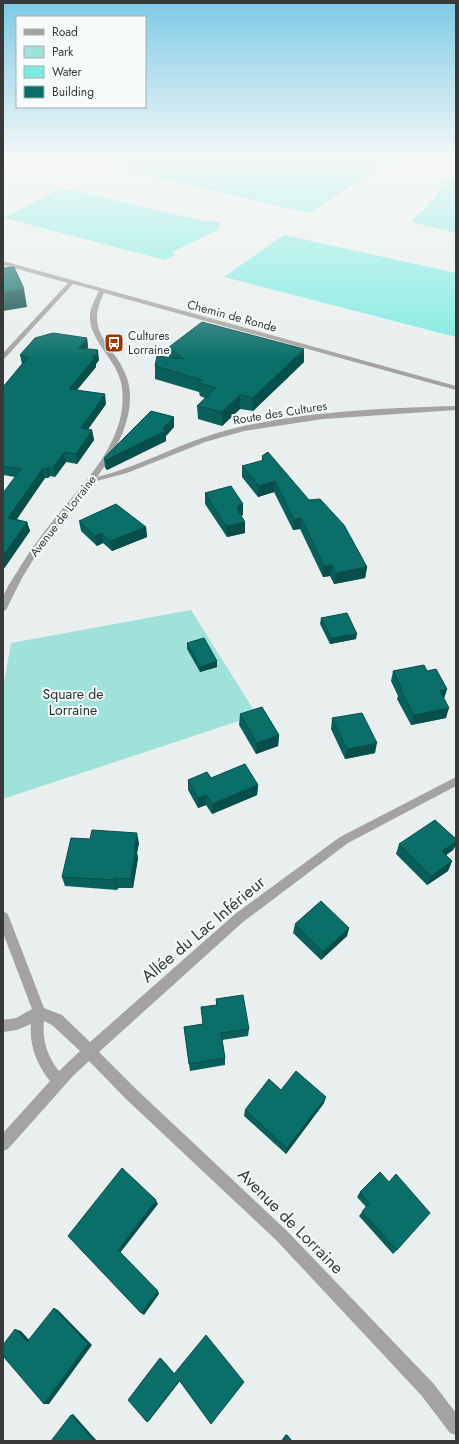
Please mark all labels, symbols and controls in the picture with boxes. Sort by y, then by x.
legend [16,16,146,108]
text: Road [52,23,78,41]
text: Park [52,43,74,61]
text: Water [52,63,83,81]
text: Building [52,83,94,101]
street label: Chemin de Ronde [185,295,279,337]
place label: Cultures Lorraine [128,327,170,359]
bus stop icon: Cultures Lorraine [103,332,125,354]
street label: Route des Cultures [232,397,329,429]
street label: Avenue de Lorraine [25,471,101,561]
park label: Square de Lorraine [43,684,103,720]
street label: Allée du Lac Inférieur [136,870,270,988]
street label: Avenue de Lorraine [233,1163,349,1279]

